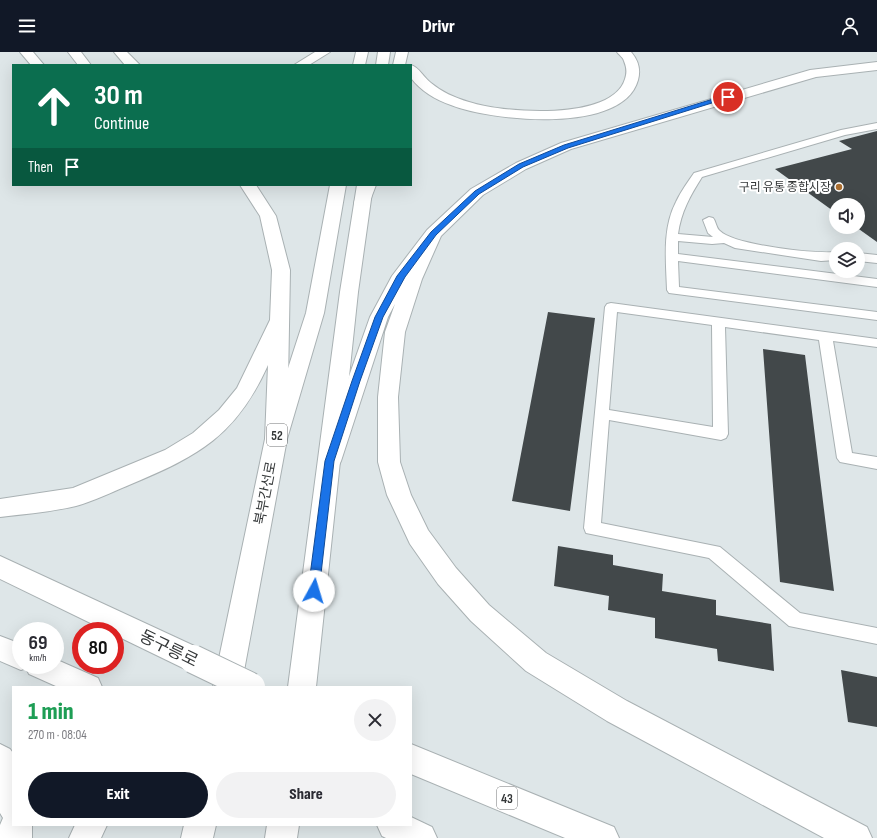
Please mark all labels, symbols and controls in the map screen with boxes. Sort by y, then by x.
icon: menu [16,15,38,37]
icon: person [839,15,861,37]
text: Drivr [422,16,455,37]
text: 30 m [94,79,143,112]
icon: ahead [28,80,80,132]
pin [711,80,745,114]
icon: arrive [717,86,739,108]
text: Continue [94,113,149,134]
icon: arrive [61,156,83,178]
text: Then [28,158,53,177]
place label: 구리 유통 종합시장 [739,180,831,195]
marker: 구리 유통 종합시장 [834,182,844,192]
map controls [829,198,865,278]
button: sound [829,198,865,234]
button: layers [829,242,865,278]
road number: 52 [267,424,287,446]
street label: 북부간선로 [251,460,280,526]
position arrow [293,570,335,612]
speed limit sign: 80 [72,622,124,674]
street label: 동구릉로 [136,626,201,672]
text: 69 [29,631,47,655]
text: km/h [29,652,47,664]
text: 1 min [28,697,74,726]
button: close [354,699,396,741]
text: 270 m · 08:04 [28,727,87,743]
button: Exit [28,772,208,818]
button: Share [216,772,396,818]
road number: 43 [497,787,517,809]

